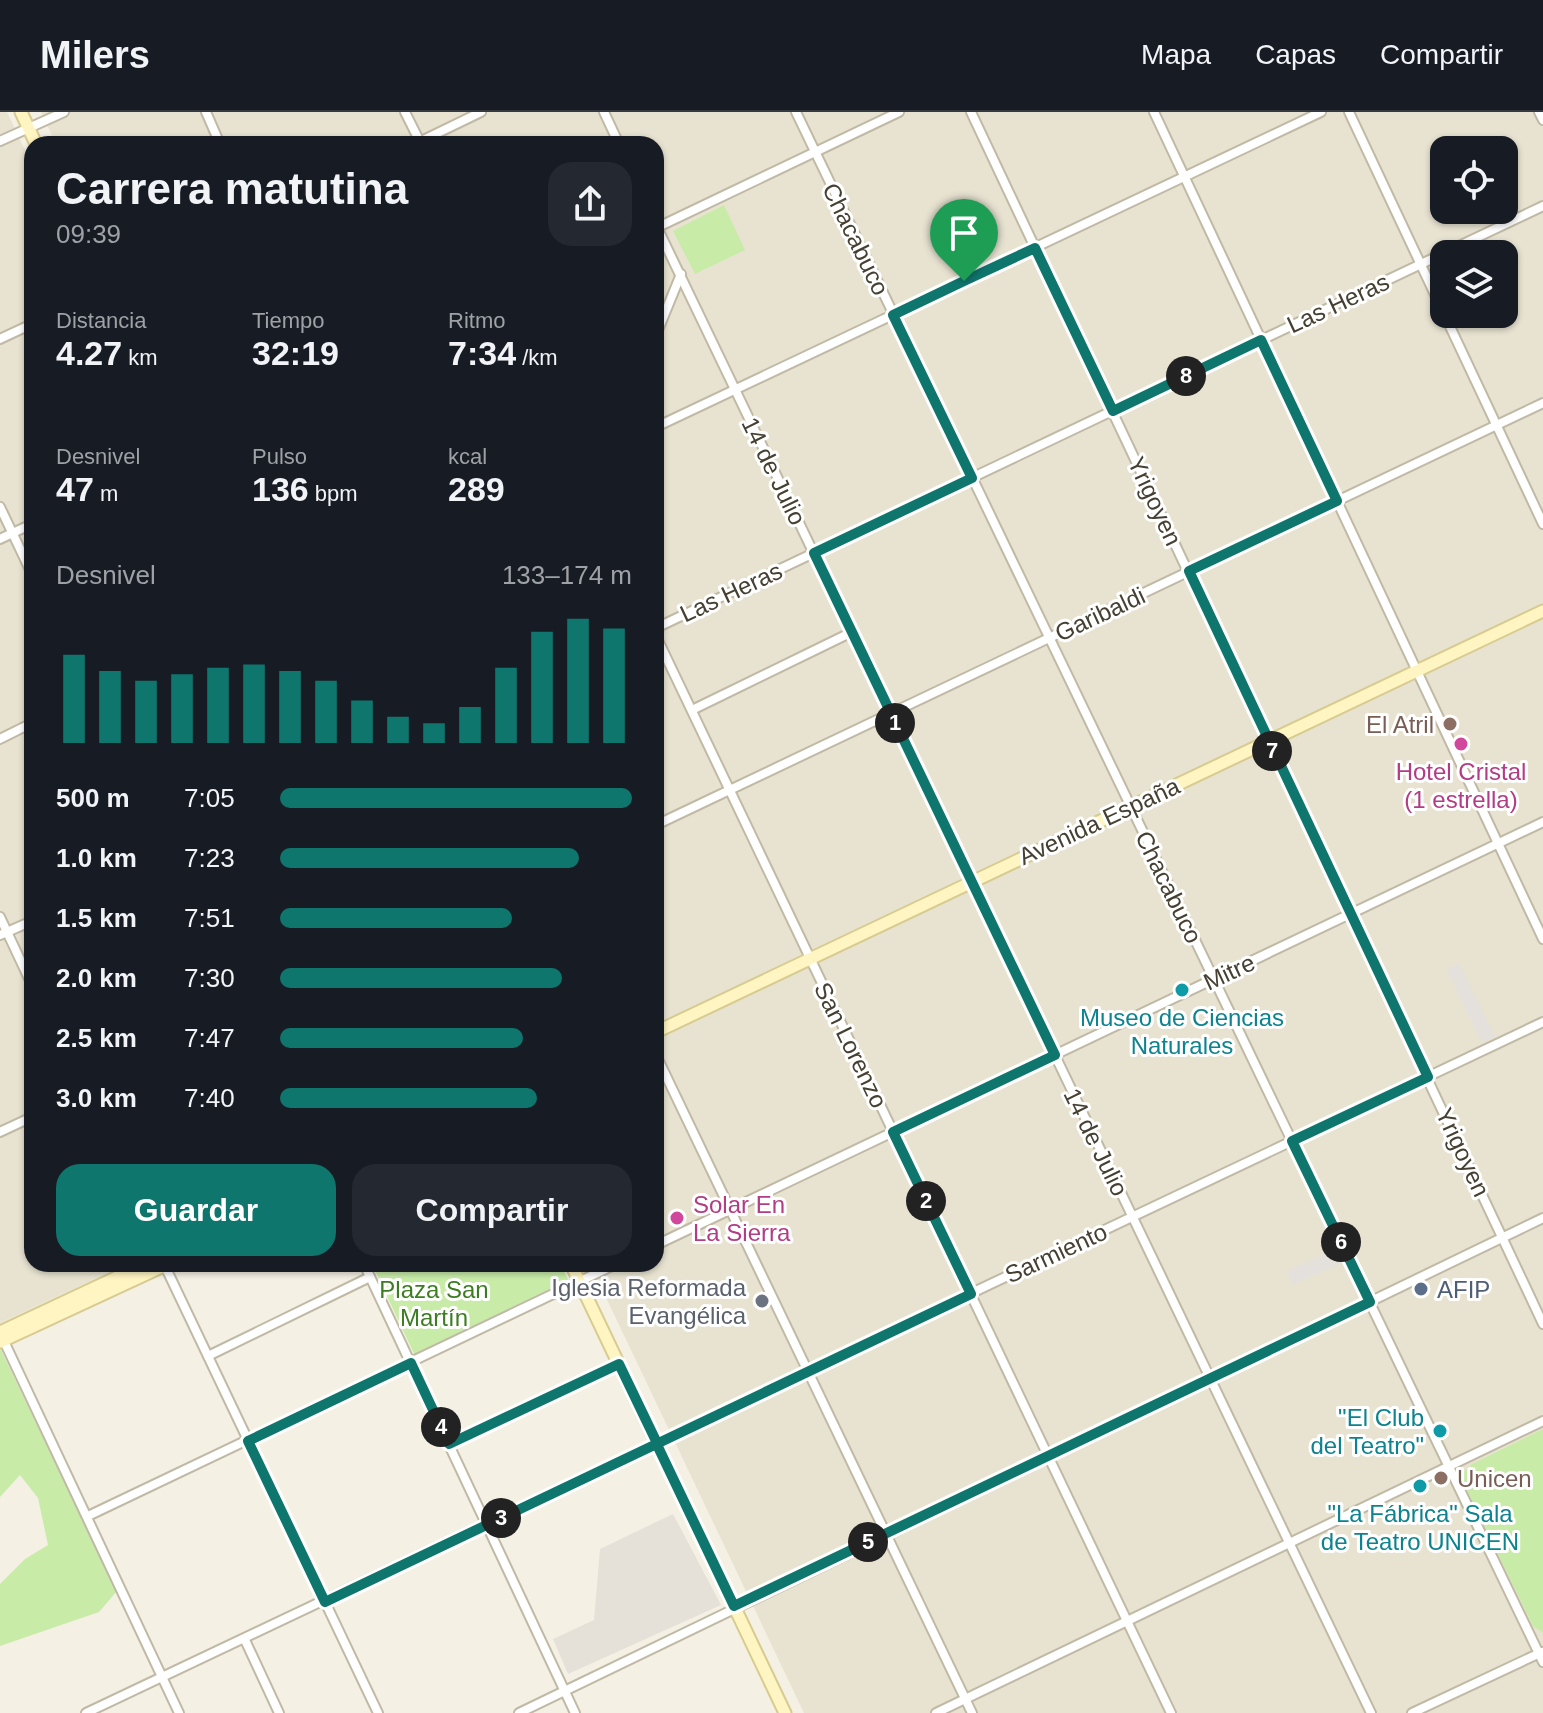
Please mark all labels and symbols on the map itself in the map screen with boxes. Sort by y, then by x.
street label: Chacabuco [817,179,895,299]
pin [930,199,998,281]
street label: Las Heras [1283,268,1393,338]
pin: 8 [1166,356,1206,396]
street label: 14 de Julio [736,413,812,529]
street label: Yrigoyen [1123,452,1187,550]
street label: Las Heras [676,557,786,627]
street label: Garibaldi [1051,581,1149,647]
pin: 1 [875,703,915,743]
place label: El Atril [1366,711,1434,738]
marker: El Atril [1441,715,1459,733]
pin: 7 [1252,731,1292,771]
marker: Hotel Cristal (1 estrella) [1452,735,1470,753]
place label: Hotel Cristal (1 estrella) [1396,758,1526,813]
street label: Avenida España [1014,772,1184,870]
street label: Chacabuco [1130,827,1208,947]
street label: Mitre [1199,948,1259,996]
street label: San Lorenzo [809,978,893,1112]
marker: Museo de Ciencias Naturales [1173,981,1191,999]
place label: Museo de Ciencias Naturales [1080,1004,1284,1059]
street label: 14 de Julio [1058,1084,1134,1200]
street label: Yrigoyen [1431,1103,1495,1201]
pin: 2 [906,1181,946,1221]
place label: Solar En La Sierra [693,1191,791,1246]
marker: Solar En La Sierra [668,1209,686,1227]
street label: Sarmiento [1001,1218,1111,1288]
pin: 6 [1321,1222,1361,1262]
place label: Iglesia Reformada Evangélica [551,1274,747,1329]
park label: Plaza San Martín [379,1276,489,1331]
place label: AFIP [1437,1276,1490,1303]
marker: AFIP [1412,1280,1430,1298]
marker: Iglesia Reformada Evangélica [753,1292,771,1310]
place label: "El Club del Teatro" [1311,1404,1424,1459]
pin: 4 [421,1407,461,1447]
marker: "El Club del Teatro" [1431,1422,1449,1440]
place label: Unicen [1457,1465,1532,1492]
marker: Unicen [1432,1469,1450,1487]
marker: "La Fábrica" Sala de Teatro UNICEN [1411,1477,1429,1495]
pin: 3 [481,1498,521,1538]
place label: "La Fábrica" Sala de Teatro UNICEN [1321,1500,1519,1555]
pin: 5 [848,1522,888,1562]

